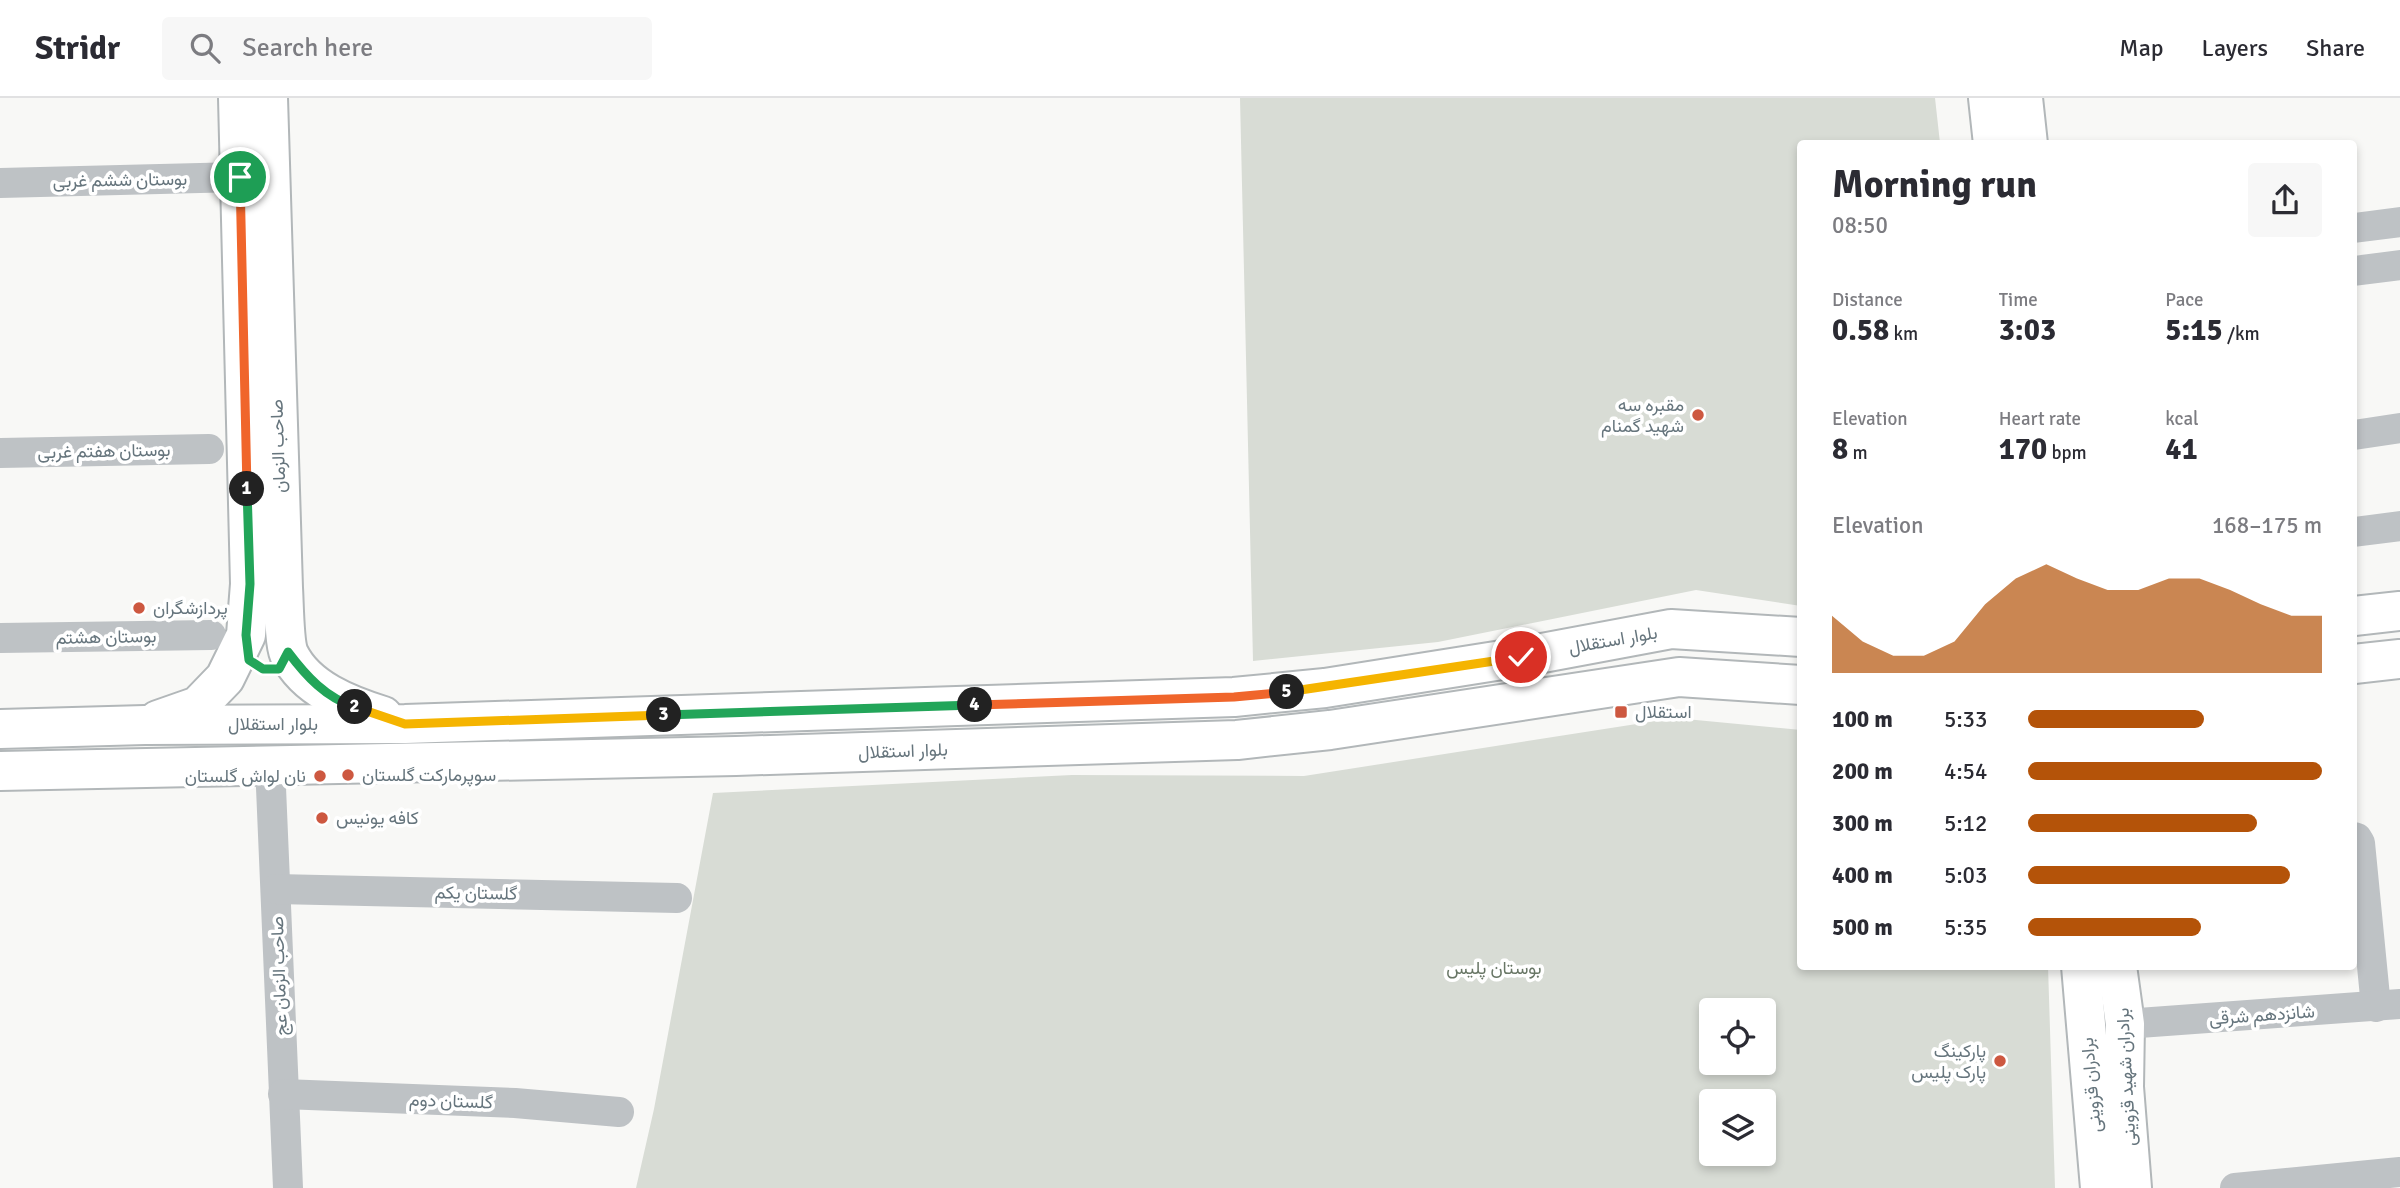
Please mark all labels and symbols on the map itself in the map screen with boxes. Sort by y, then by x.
pin [210,147,270,207]
street label: بوستان ششم غربی [53,168,187,193]
place label: مقبره سه شهید گمنام [1601,394,1684,438]
street label: صاحب الزمان [265,399,291,493]
marker: مقبره سه شهید گمنام [1690,407,1706,423]
street label: بوستان هفتم غربی [37,439,171,464]
pin: 1 [230,472,264,506]
place label: پردازشگران [153,597,228,620]
marker: پردازشگران [131,600,147,616]
street label: بلوار استقلال [1567,621,1659,659]
street label: بوستان هشتم [55,625,157,650]
pin [1491,627,1551,687]
pin: 5 [1270,674,1304,710]
pin: 4 [958,688,992,722]
pin: 2 [338,690,372,724]
pin: 3 [646,698,682,732]
place label: استقلال [1635,701,1692,723]
marker: استقلال [1613,704,1629,720]
street label: بلوار استقلال [228,713,318,735]
street label: بلوار استقلال [858,738,948,764]
place label: سوپرمارکت گلستان [362,764,496,787]
place label: نان لواش گلستان [185,765,306,787]
marker: سوپرمارکت گلستان [340,767,356,783]
marker: نان لواش گلستان [312,768,328,784]
place label: کافه یونیس [336,807,419,829]
marker: کافه یونیس [314,810,330,826]
street label: گلستان یکم [434,881,518,906]
street label: صاحب الزمان عج [266,916,293,1036]
park label: بوستان پلیس [1446,957,1542,980]
street label: شانزدهم شرقی [2208,1000,2316,1031]
street label: برادران شهید قزوینی [2111,1007,2141,1147]
street label: برادران قزوینی [2076,1037,2106,1133]
place label: پارکینگ پارک پلیس [1911,1040,1986,1084]
marker: پارکینگ پارک پلیس [1992,1053,2008,1069]
street label: گلستان دوم [409,1089,493,1114]

